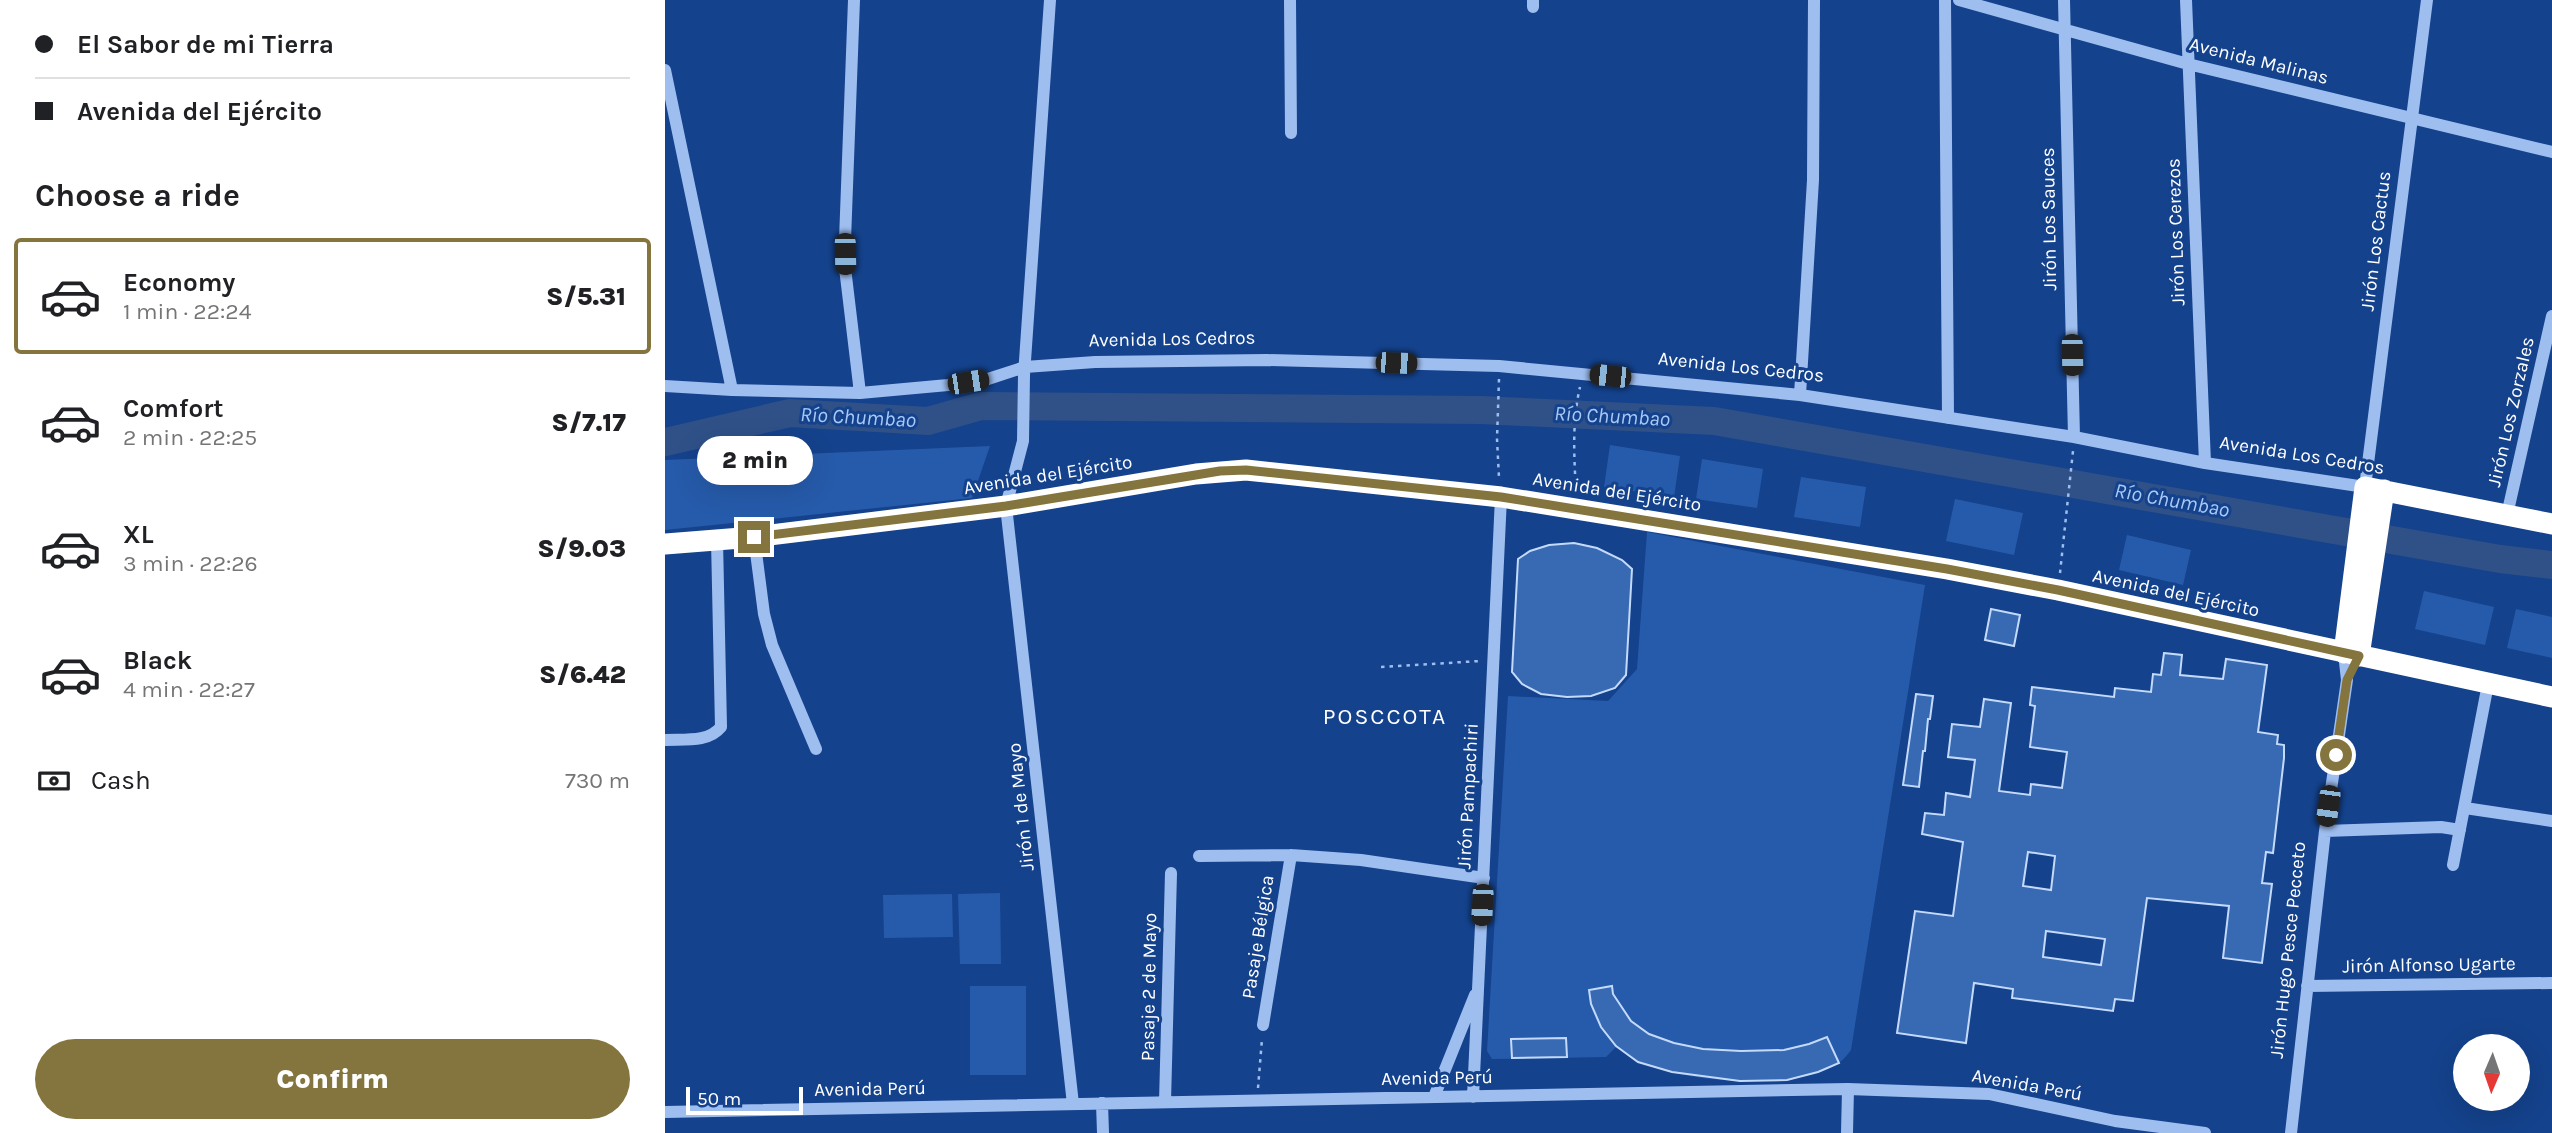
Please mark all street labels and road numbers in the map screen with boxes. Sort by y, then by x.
street label: Avenida Malinas [2187,33,2331,89]
street label: Jirón Los Sauces [2037,147,2061,291]
street label: Jirón Los Cerezos [2162,158,2190,306]
street label: Jirón Los Cactus [2356,170,2396,312]
street label: Avenida Los Cedros [1088,327,1256,351]
street label: Jirón Los Zorzales [2483,335,2539,489]
street label: Avenida Los Cedros [1657,347,1825,387]
street label: Avenida Los Cedros [2218,431,2386,479]
street label: Avenida del Ejército [962,451,1134,499]
street label: Avenida del Ejército [1531,468,1703,516]
street label: Avenida del Ejército [2090,565,2262,621]
street label: Jirón Pampachiri [1453,722,1483,870]
street label: Jirón 1 de Mayo [1003,742,1039,872]
street label: Jirón Hugo Pesce Pecceto [2266,841,2310,1059]
street label: Pasaje Bélgica [1237,873,1279,1001]
street label: Pasaje 2 de Mayo [1137,913,1161,1061]
street label: Jirón Alfonso Ugarte [2342,952,2516,978]
street label: Avenida Perú [1970,1064,2084,1106]
street label: Avenida Perú [1381,1066,1493,1090]
street label: Avenida Perú [814,1077,926,1101]

